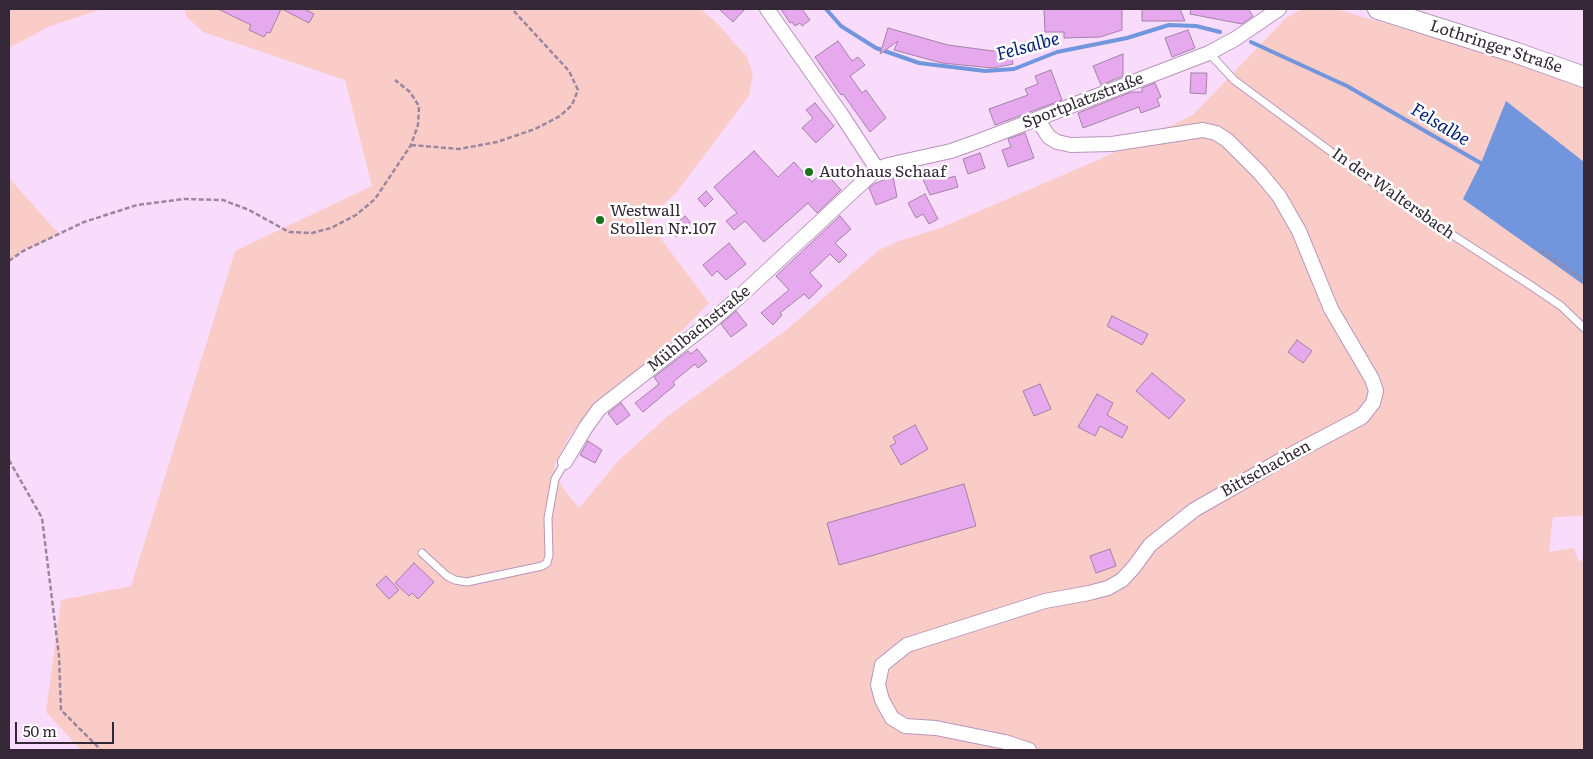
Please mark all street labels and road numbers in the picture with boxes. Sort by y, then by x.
street label: Lothringer Straße [1427,17,1565,77]
street label: Sportplatzstraße [1020,69,1146,133]
street label: In der Waltersbach [1328,144,1458,244]
street label: Mühlbachstraße [644,282,754,376]
street label: Bittschachen [1218,437,1314,501]

